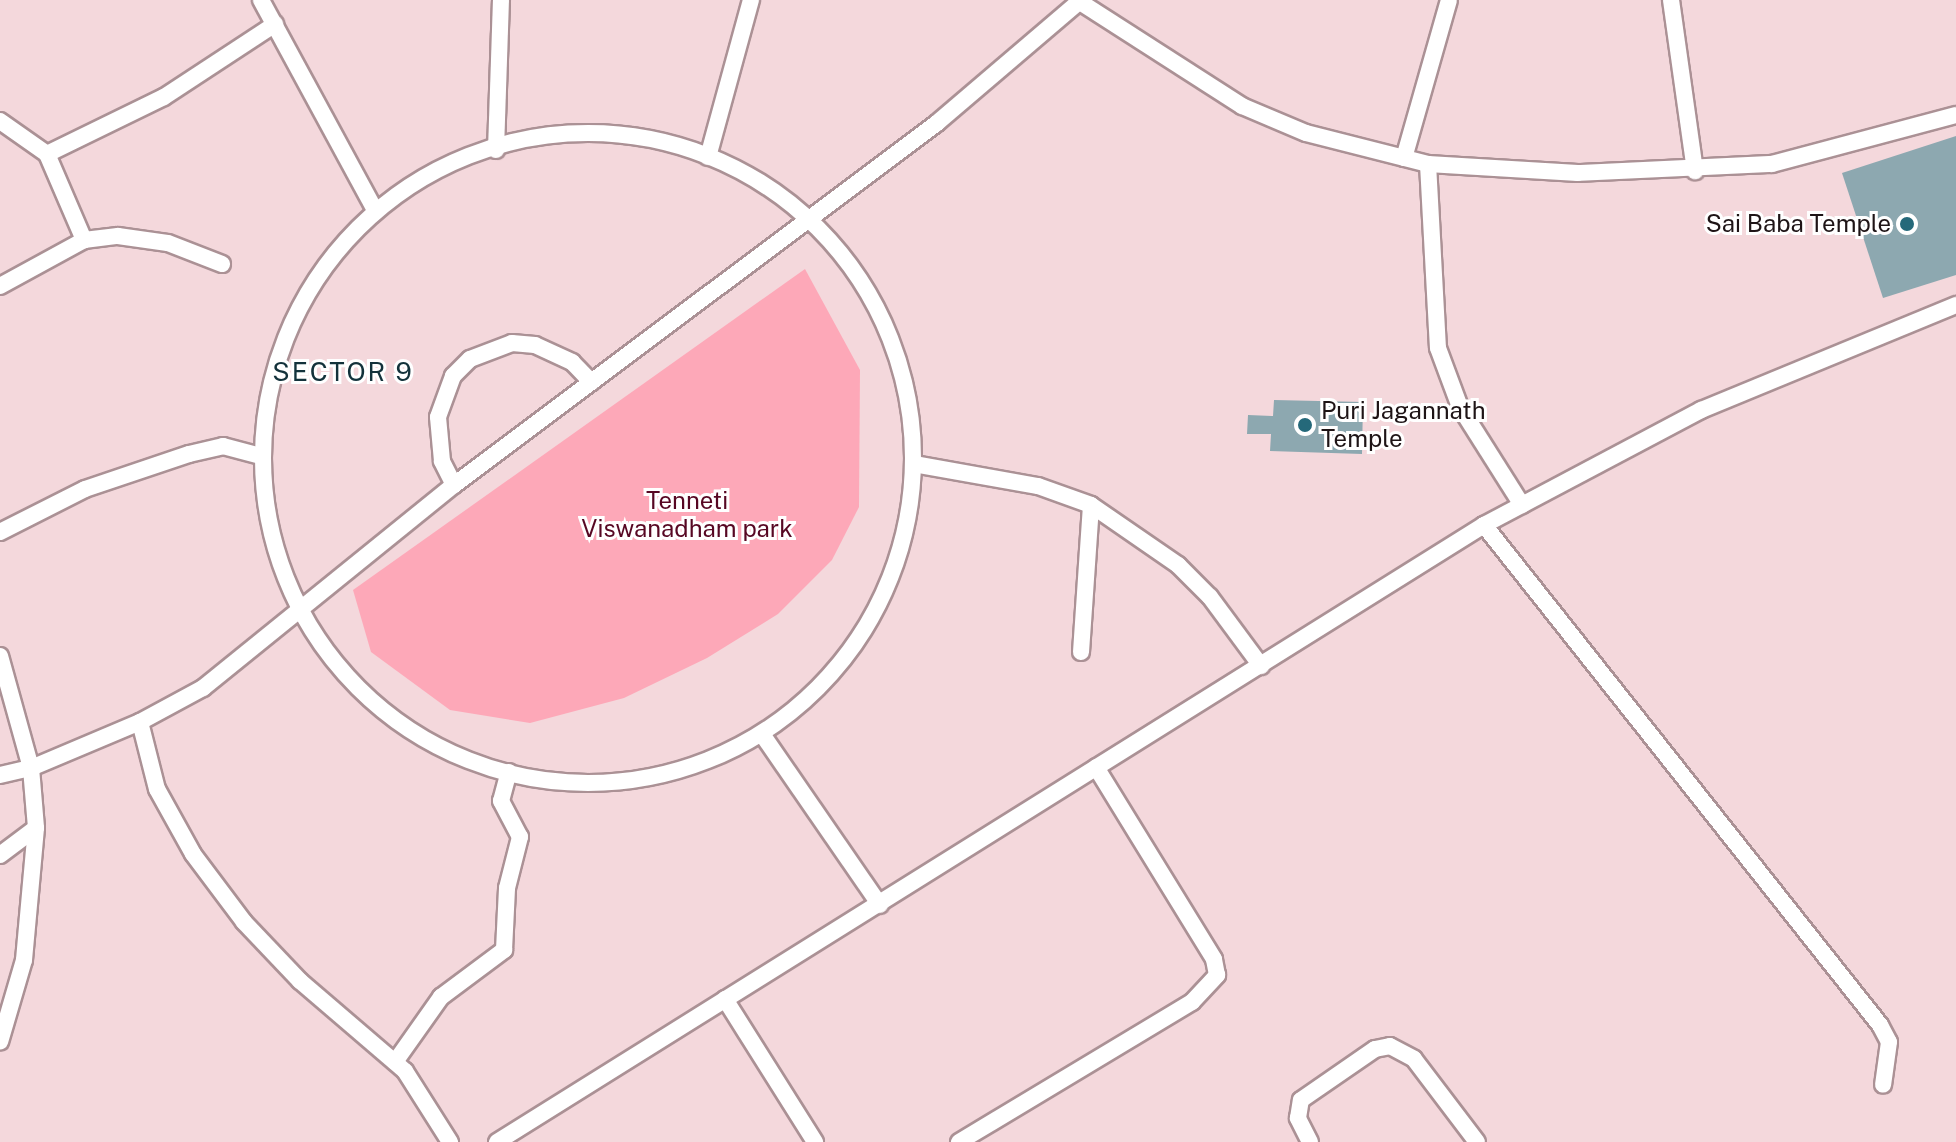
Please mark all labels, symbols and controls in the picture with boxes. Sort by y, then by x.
place label: Sai Baba Temple [1706,210,1891,238]
marker: Sai Baba Temple [1898,215,1916,233]
district label: SECTOR 9 [272,356,414,388]
place label: Puri Jagannath Temple [1321,397,1485,453]
marker: Puri Jagannath Temple [1296,416,1314,434]
park label: Tenneti Viswanadham park [581,487,793,543]

